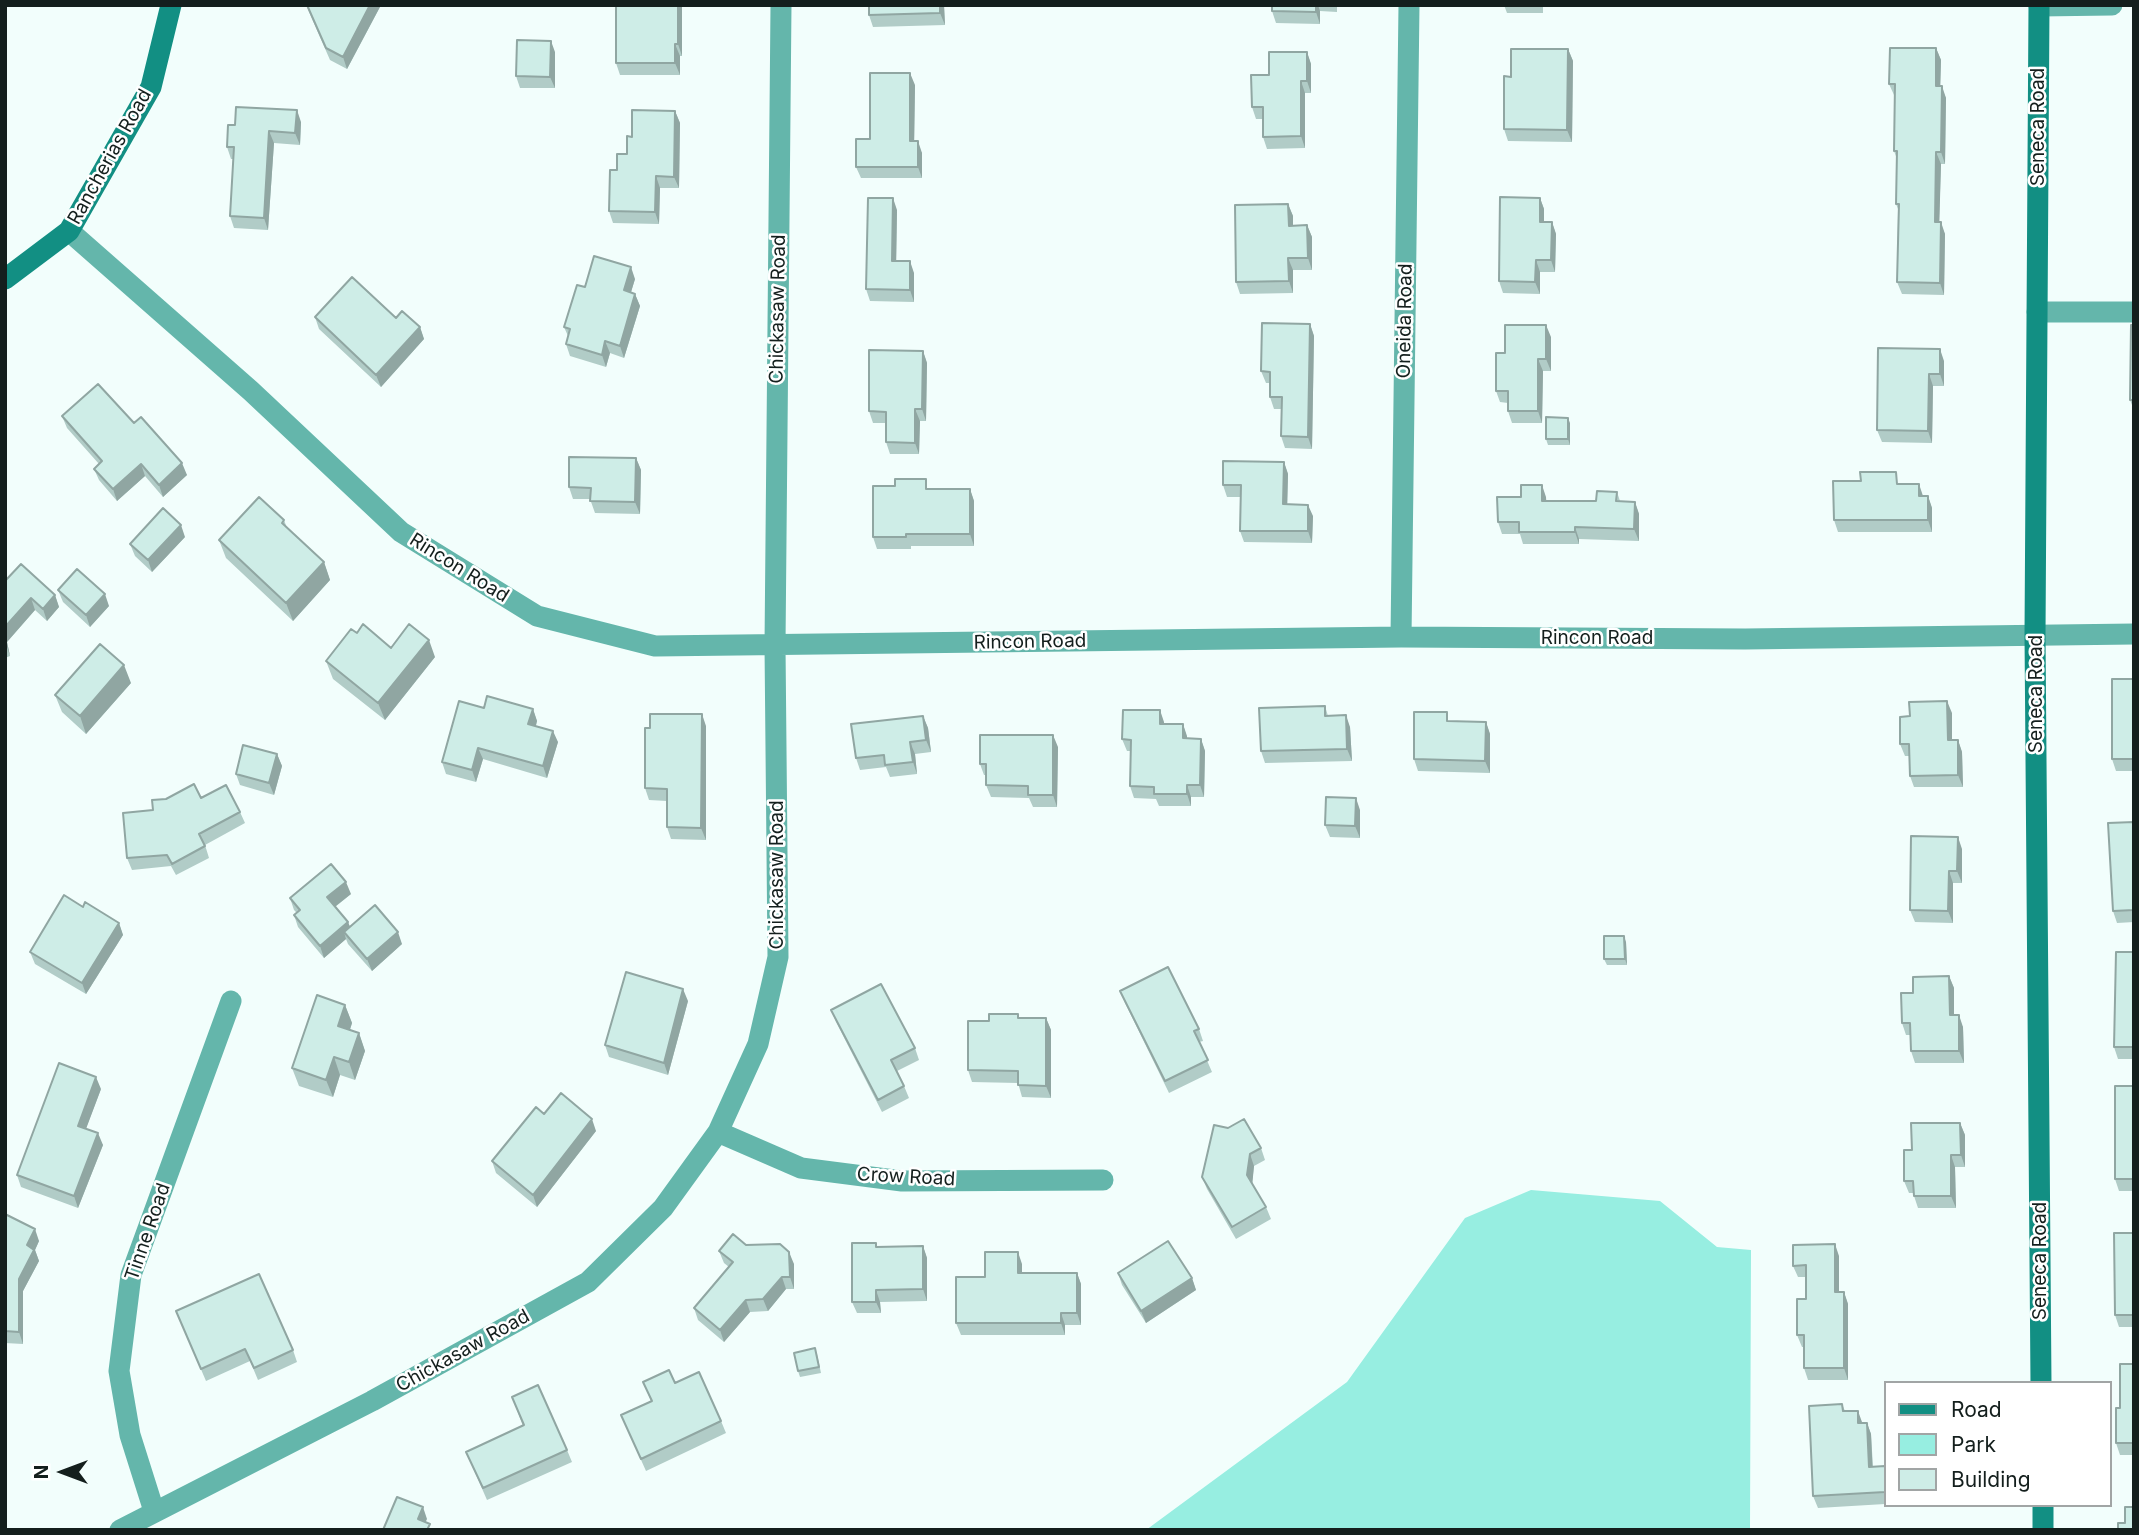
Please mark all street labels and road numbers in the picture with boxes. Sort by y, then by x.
street label: Seneca Road [2027,68,2049,186]
street label: Rancherias Road [63,85,157,229]
street label: Chickasaw Road [765,234,791,384]
street label: Oneida Road [1393,263,1417,379]
street label: Rincon Road [405,528,513,608]
street label: Rincon Road [1541,627,1653,649]
street label: Rincon Road [973,630,1087,654]
street label: Seneca Road [2025,635,2047,753]
street label: Chickasaw Road [766,800,788,950]
street label: Crow Road [856,1163,956,1191]
street label: Tinne Road [121,1180,175,1284]
street label: Seneca Road [2029,1202,2051,1320]
street label: Chickasaw Road [392,1305,534,1397]

